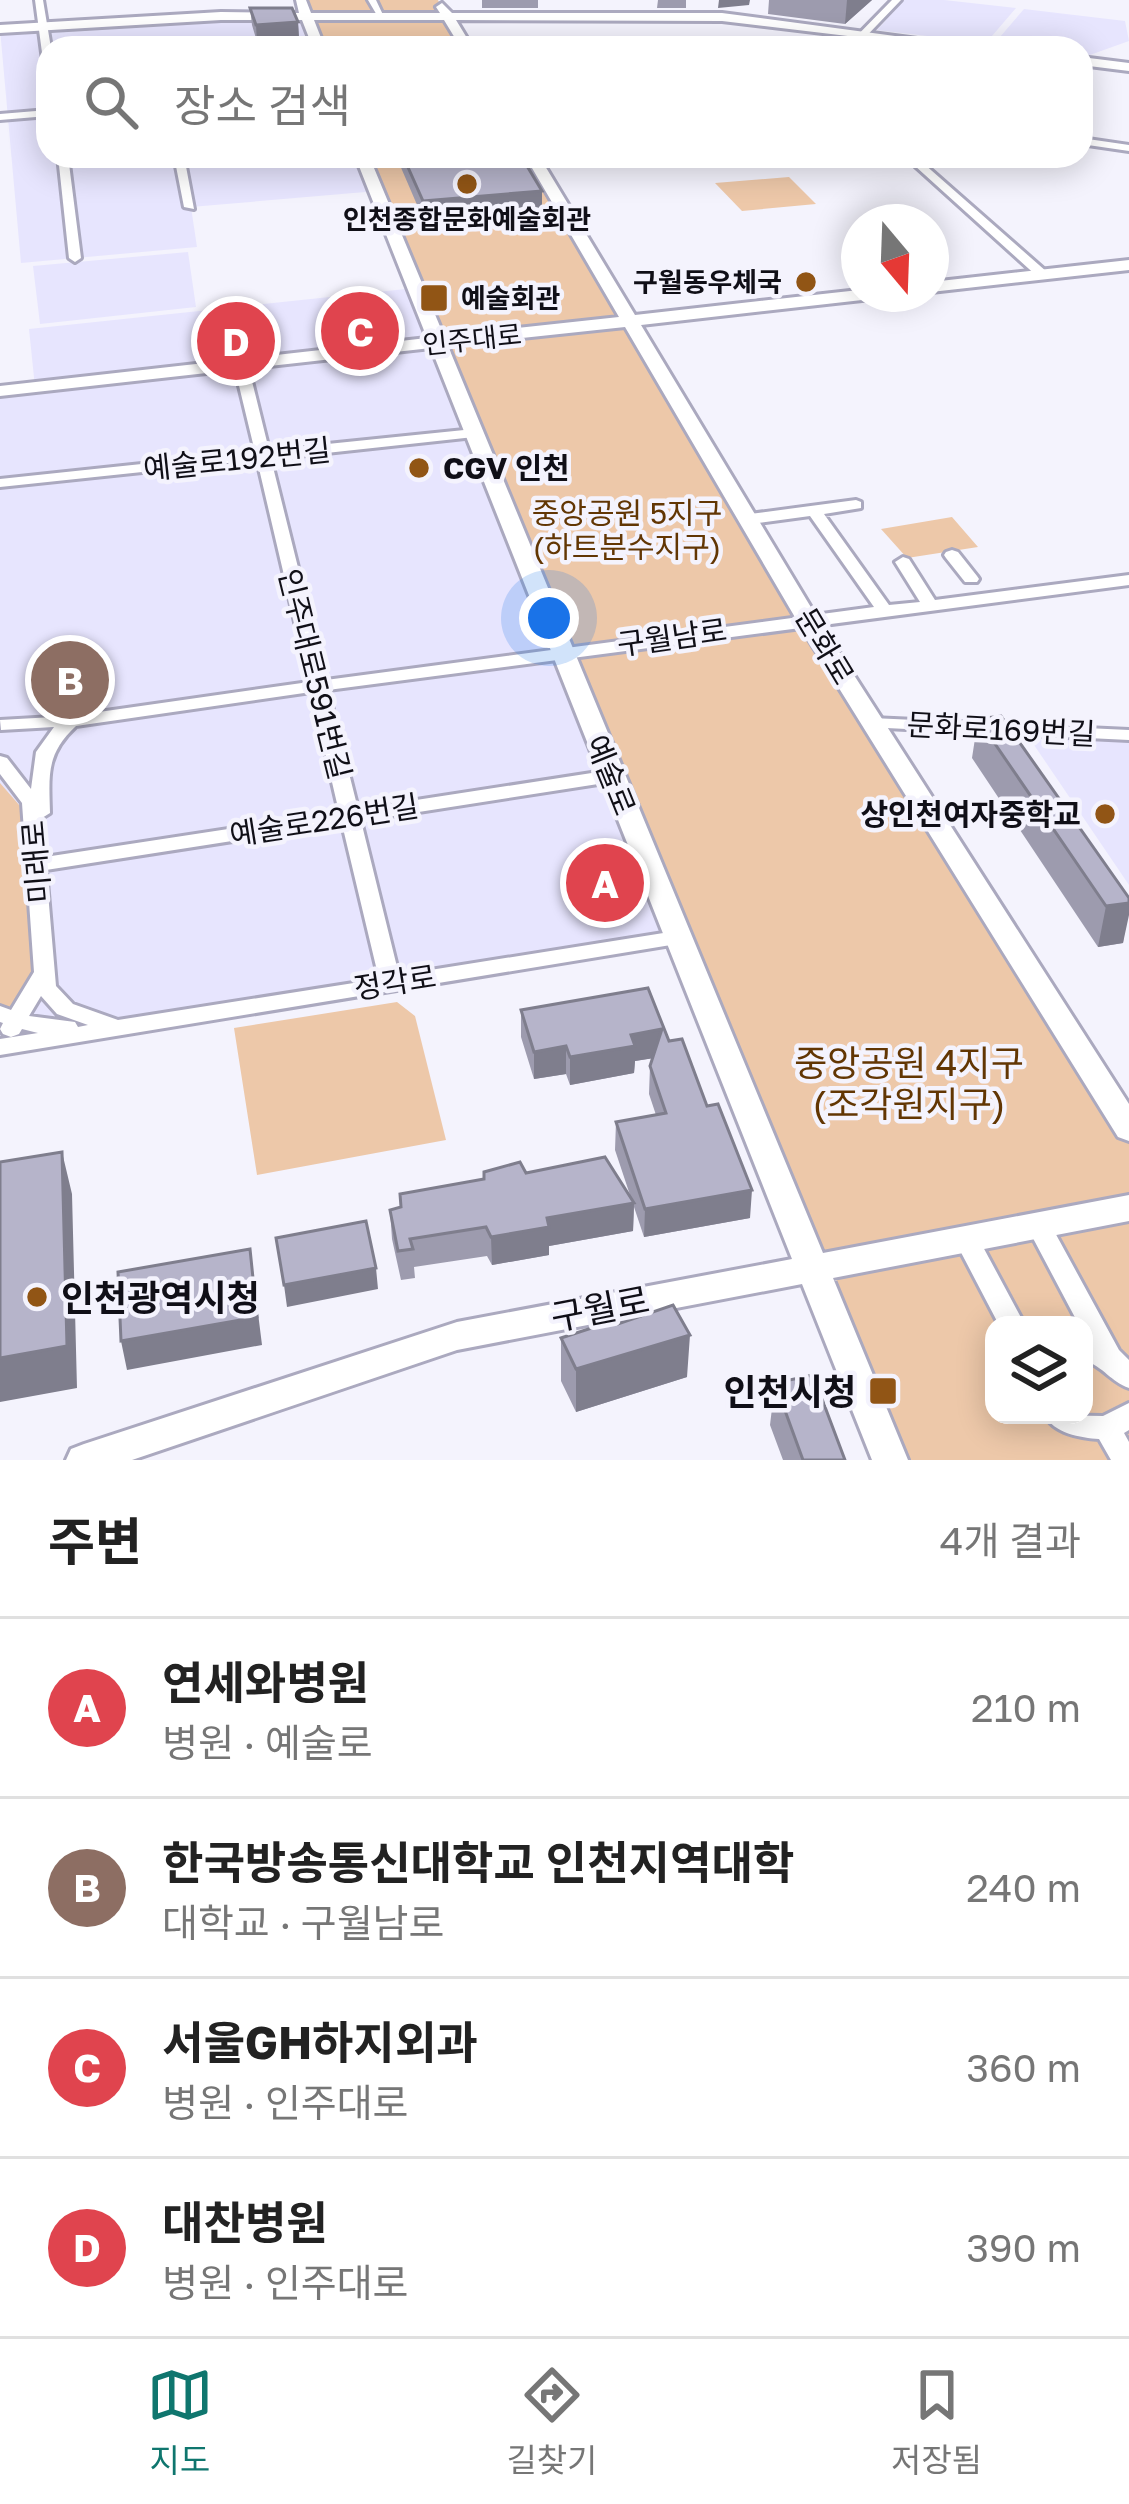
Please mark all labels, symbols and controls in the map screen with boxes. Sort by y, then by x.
search box [36,36,1093,168]
icon: search [78,69,144,135]
text: 장소 검색 [174,78,351,132]
marker: 인천종합문화예술회관 [454,171,480,197]
place label: 인천종합문화예술회관 [343,203,591,235]
north arrow [841,204,949,312]
place label: 구월동우체국 [633,266,782,298]
marker: 구월동우체국 [793,269,819,295]
marker: 예술회관 [418,282,450,314]
place label: 예술회관 [461,282,561,314]
pin: C [321,286,399,376]
pin: D [197,296,275,386]
street label: 인주대로 [421,318,523,360]
street label: 예술로192번길 [142,431,332,487]
place label: CGV 인천 [443,450,570,486]
marker: CGV 인천 [406,455,432,481]
park label: 중앙공원 5지구 (하트분수지구) [532,495,722,565]
street label: 인주대로591번길 [271,565,359,783]
your location [519,588,579,648]
street label: 문화로 [788,601,862,691]
street label: 구월남로 [615,611,729,663]
pin: B [31,635,109,725]
street label: 문화로169번길 [906,706,1096,752]
street label: 예술로 [579,730,643,820]
street label: 예술로226번길 [227,787,421,853]
place label: 상인천여자중학교 [860,796,1081,832]
marker: 상인천여자중학교 [1092,801,1118,827]
street label: 미래로 [14,819,58,905]
pin: A [566,838,644,928]
street label: 정각로 [351,958,439,1006]
park label: 중앙공원 4지구 (조각원지구) [794,1041,1024,1125]
place label: 인천광역시청 [61,1276,260,1319]
street label: 구월로 [547,1277,653,1339]
marker: 인천광역시청 [24,1284,50,1310]
map controls [985,1316,1093,1424]
button: layers [985,1316,1093,1424]
place label: 인천시청 [724,1370,856,1413]
marker: 인천시청 [867,1375,899,1407]
text: 주변 [48,1510,142,1571]
text: 4개 결과 [940,1517,1081,1564]
text: 연세와병원 [162,1655,369,1709]
text: A [73,1684,101,1731]
text: 210 m [971,1684,1081,1731]
text: 병원 · 예술로 [162,1719,373,1766]
text: 한국방송통신대학교 인천지역대학 [162,1835,794,1889]
text: B [73,1864,101,1911]
text: 240 m [966,1864,1081,1911]
text: 대학교 · 구월남로 [162,1899,444,1946]
text: 서울GH하지외과 [162,2015,478,2069]
text: C [73,2044,101,2091]
text: 360 m [966,2044,1081,2091]
text: 병원 · 인주대로 [162,2079,408,2126]
text: 대찬병원 [162,2195,328,2249]
text: D [73,2224,101,2271]
text: 390 m [966,2224,1081,2271]
text: 병원 · 인주대로 [162,2259,408,2306]
tab: 지도 [147,2362,213,2482]
tab: 길찾기 [506,2362,597,2482]
tab: 저장됨 [891,2362,982,2482]

